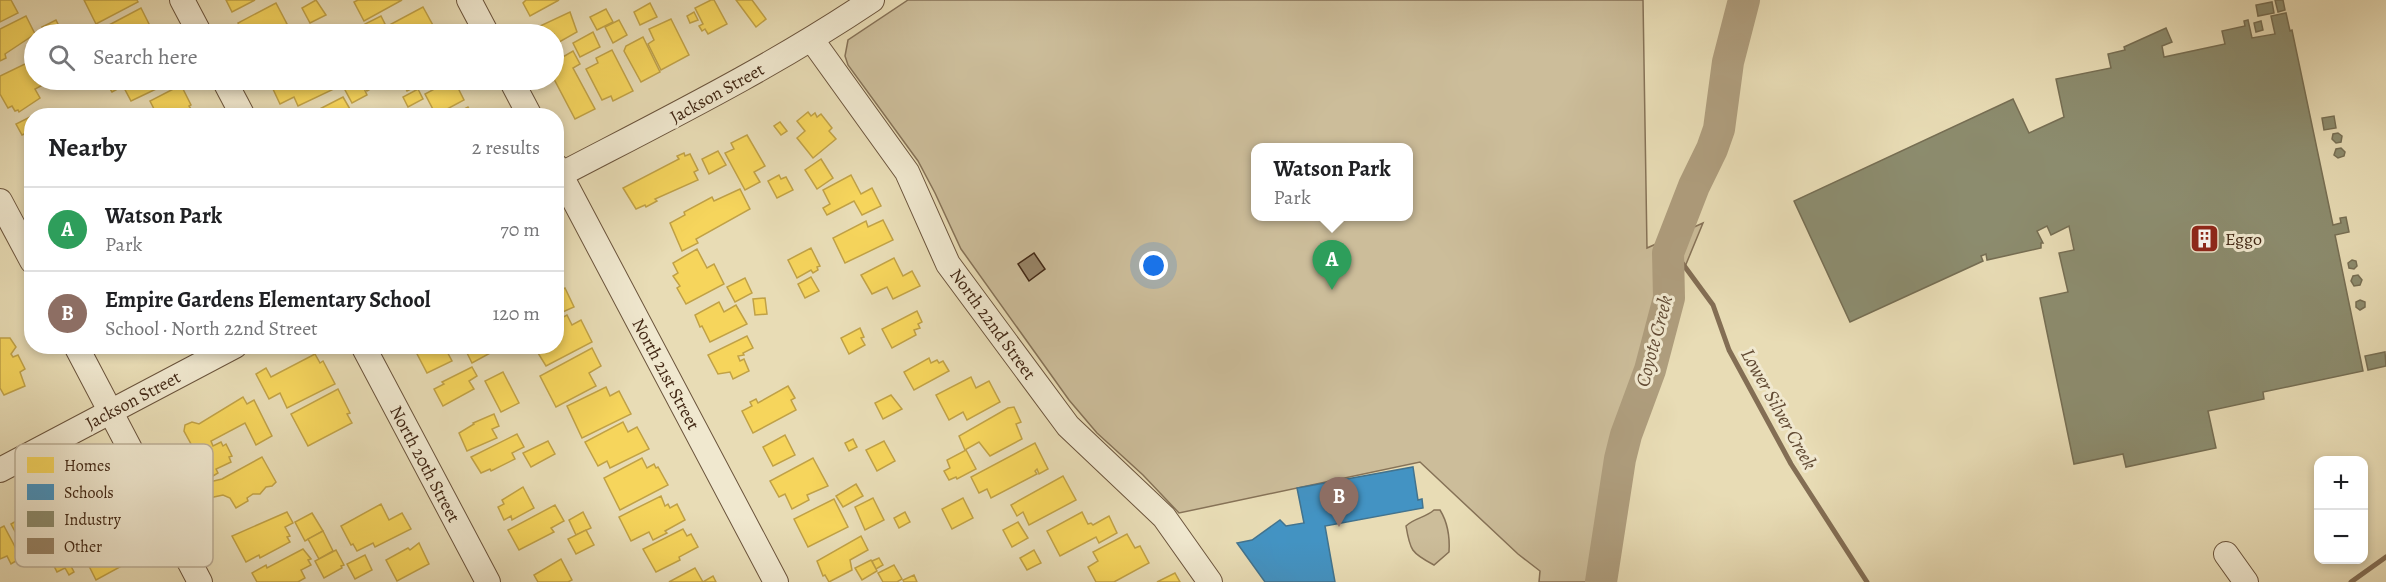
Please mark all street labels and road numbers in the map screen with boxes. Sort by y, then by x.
street label: Jackson Street [666,57,768,129]
street label: North 22nd Street [944,264,1042,384]
street label: North 21st Street [626,314,706,434]
street label: Jackson Street [81,365,185,435]
street label: North 20th Street [384,401,466,527]

